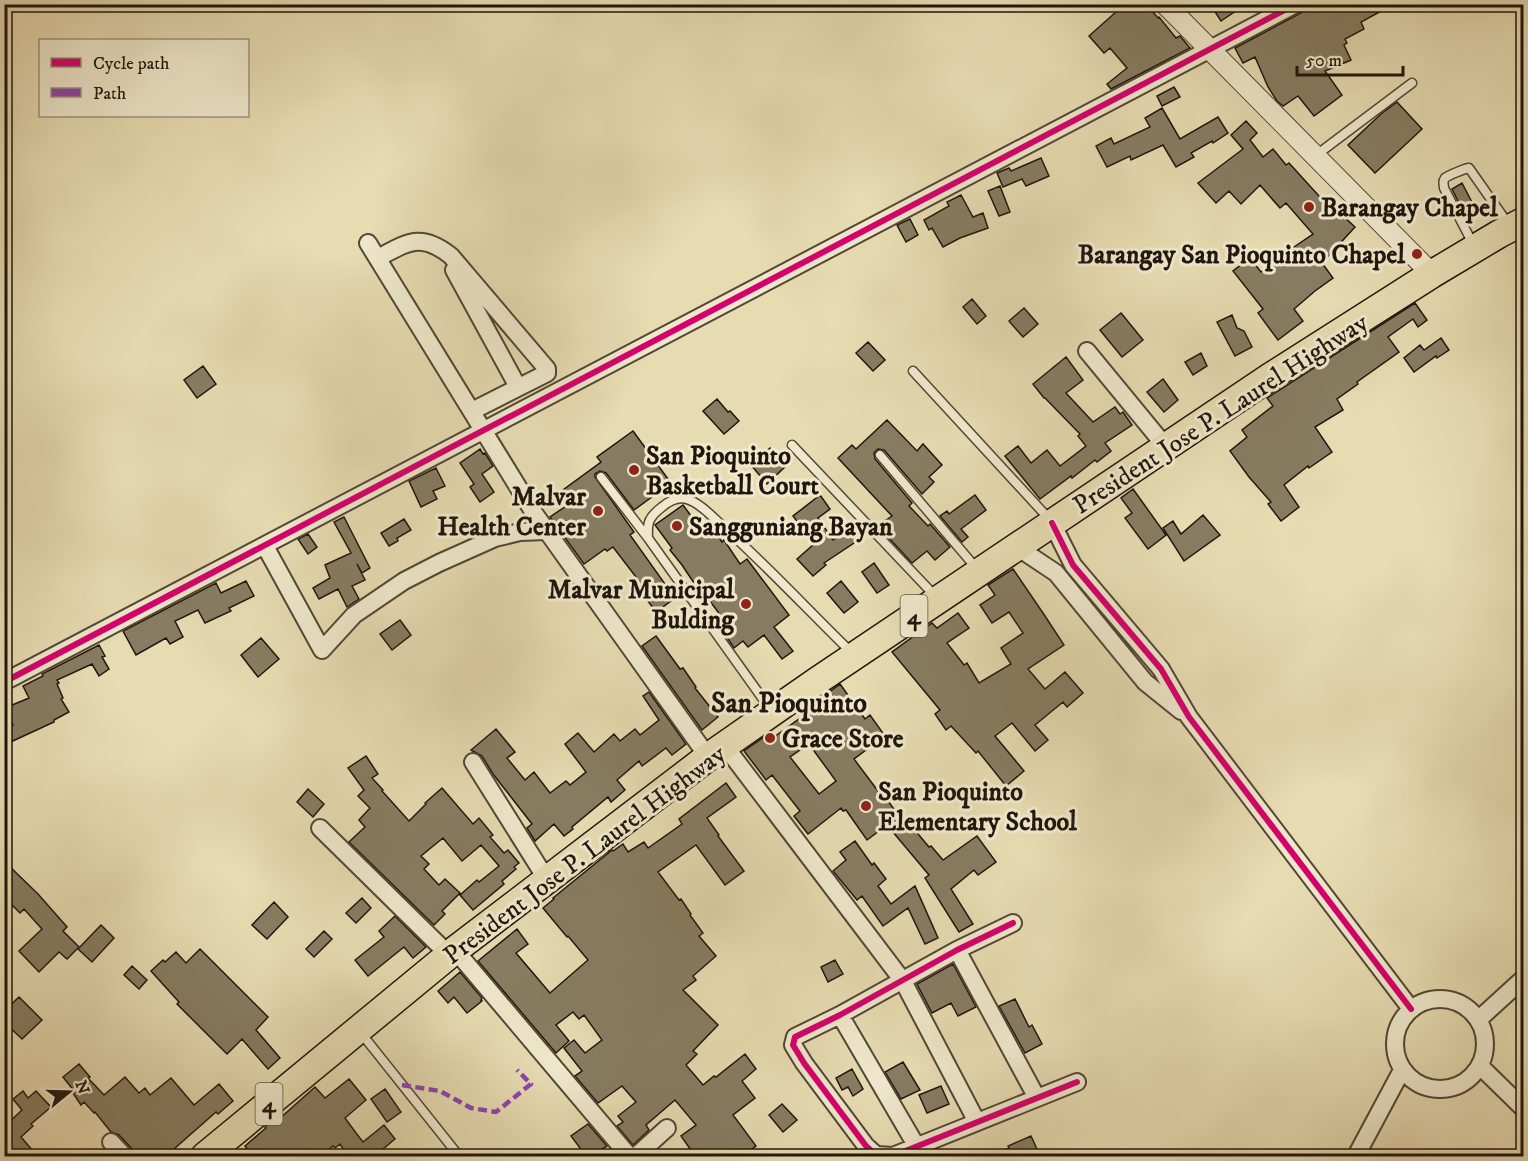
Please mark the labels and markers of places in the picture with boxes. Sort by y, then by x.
place label: Barangay Chapel [1321,192,1499,225]
marker: Barangay Chapel [1302,200,1316,214]
place label: Barangay San Pioquinto Chapel [1078,239,1406,272]
marker: Barangay San Pioquinto Chapel [1410,247,1424,261]
place label: San Pioquinto Basketball Court [646,440,820,503]
marker: San Pioquinto Basketball Court [627,463,641,477]
place label: Malvar Health Center [437,481,586,544]
marker: Malvar Health Center [591,504,605,518]
place label: Sangguniang Bayan [689,511,893,544]
marker: Sangguniang Bayan [670,519,684,533]
place label: Malvar Municipal Bulding [548,574,735,637]
marker: Malvar Municipal Bulding [739,597,753,611]
place label: Grace Store [782,723,904,756]
marker: Grace Store [763,731,777,745]
place label: San Pioquinto Elementary School [878,776,1078,839]
marker: San Pioquinto Elementary School [859,799,873,813]

